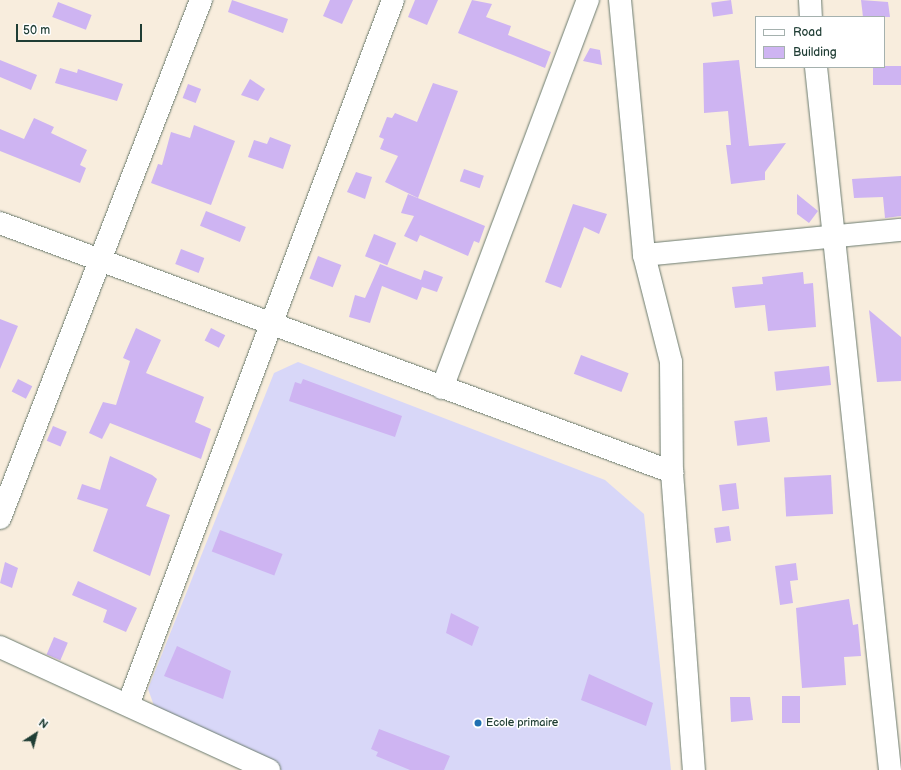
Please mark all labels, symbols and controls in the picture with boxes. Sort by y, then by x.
scale bar [18,16,144,42]
legend [755,16,885,68]
text: 50 m [23,23,50,38]
text: Road [793,25,822,40]
text: Building [793,45,837,60]
north arrow [16,714,56,754]
text: N [36,716,51,732]
place label: Ecole primaire [486,716,558,730]
marker: Ecole primaire [473,718,483,728]

